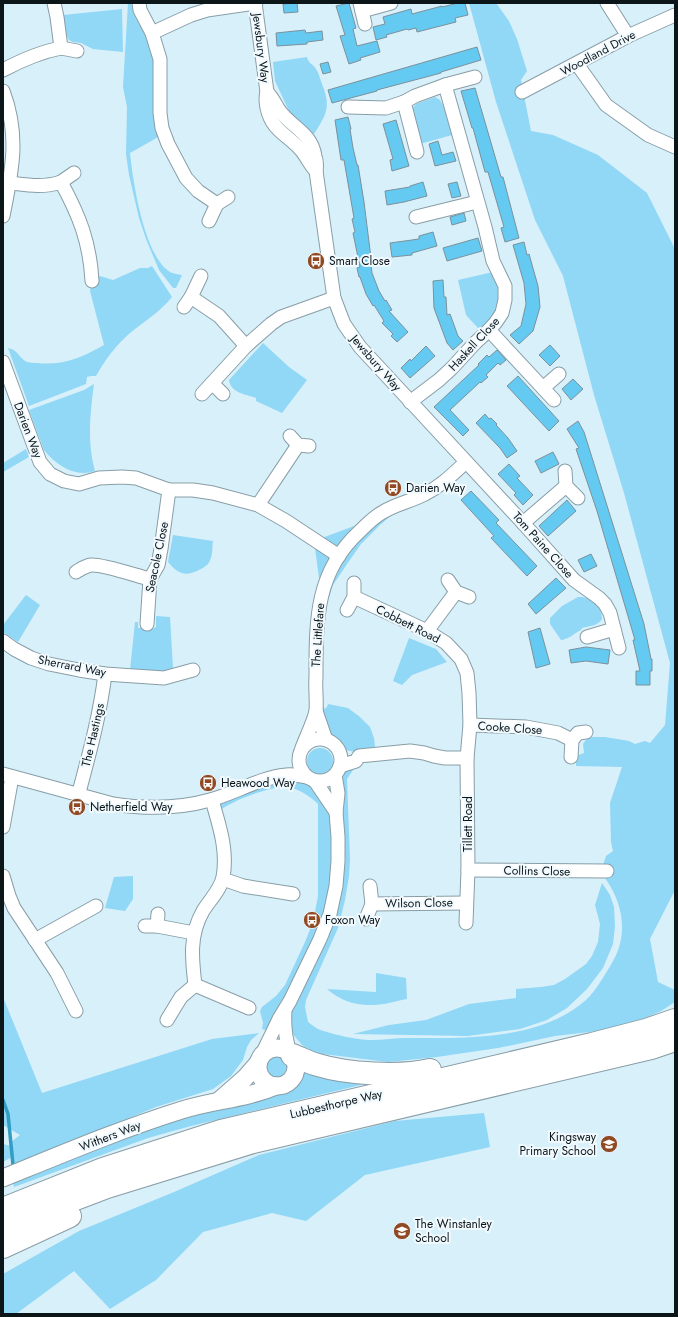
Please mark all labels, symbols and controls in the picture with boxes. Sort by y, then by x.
street label: Jewsbury Way [248,10,274,85]
street label: Woodland Drive [557,26,639,80]
bus stop icon: Smart Close [306,251,326,271]
place label: Smart Close [329,252,390,270]
street label: Haskell Close [444,313,504,375]
street label: Jewsbury Way [345,329,406,396]
street label: Darien Way [9,399,47,461]
bus stop icon: Darien Way [383,478,403,498]
place label: Darien Way [406,479,466,497]
street label: Tom Paine Close [508,508,578,582]
street label: Seacole Close [141,520,173,594]
street label: Cobbett Road [373,600,443,648]
street label: The Littlefare [307,602,329,668]
street label: Sherrard Way [36,651,108,682]
street label: The Hastings [77,701,109,769]
street label: Cooke Close [477,717,543,739]
bus stop icon: Heawood Way [198,773,218,793]
place label: Heawood Way [221,774,295,792]
street label: Tillett Road [459,796,477,852]
bus stop icon: Netherfield Way [67,797,87,817]
place label: Netherfield Way [90,798,173,816]
street label: Collins Close [503,861,571,881]
street label: Wilson Close [385,893,453,913]
bus stop icon: Foxon Way [302,910,322,930]
place label: Foxon Way [325,911,381,929]
street label: Lubbesthorpe Way [288,1084,385,1123]
street label: Withers Way [77,1116,144,1156]
place label: Kingsway Primary School [519,1128,597,1160]
school or university icon: Kingsway Primary School [599,1134,619,1154]
place label: The Winstanley School [415,1215,493,1247]
school or university icon: The Winstanley School [392,1221,412,1241]

